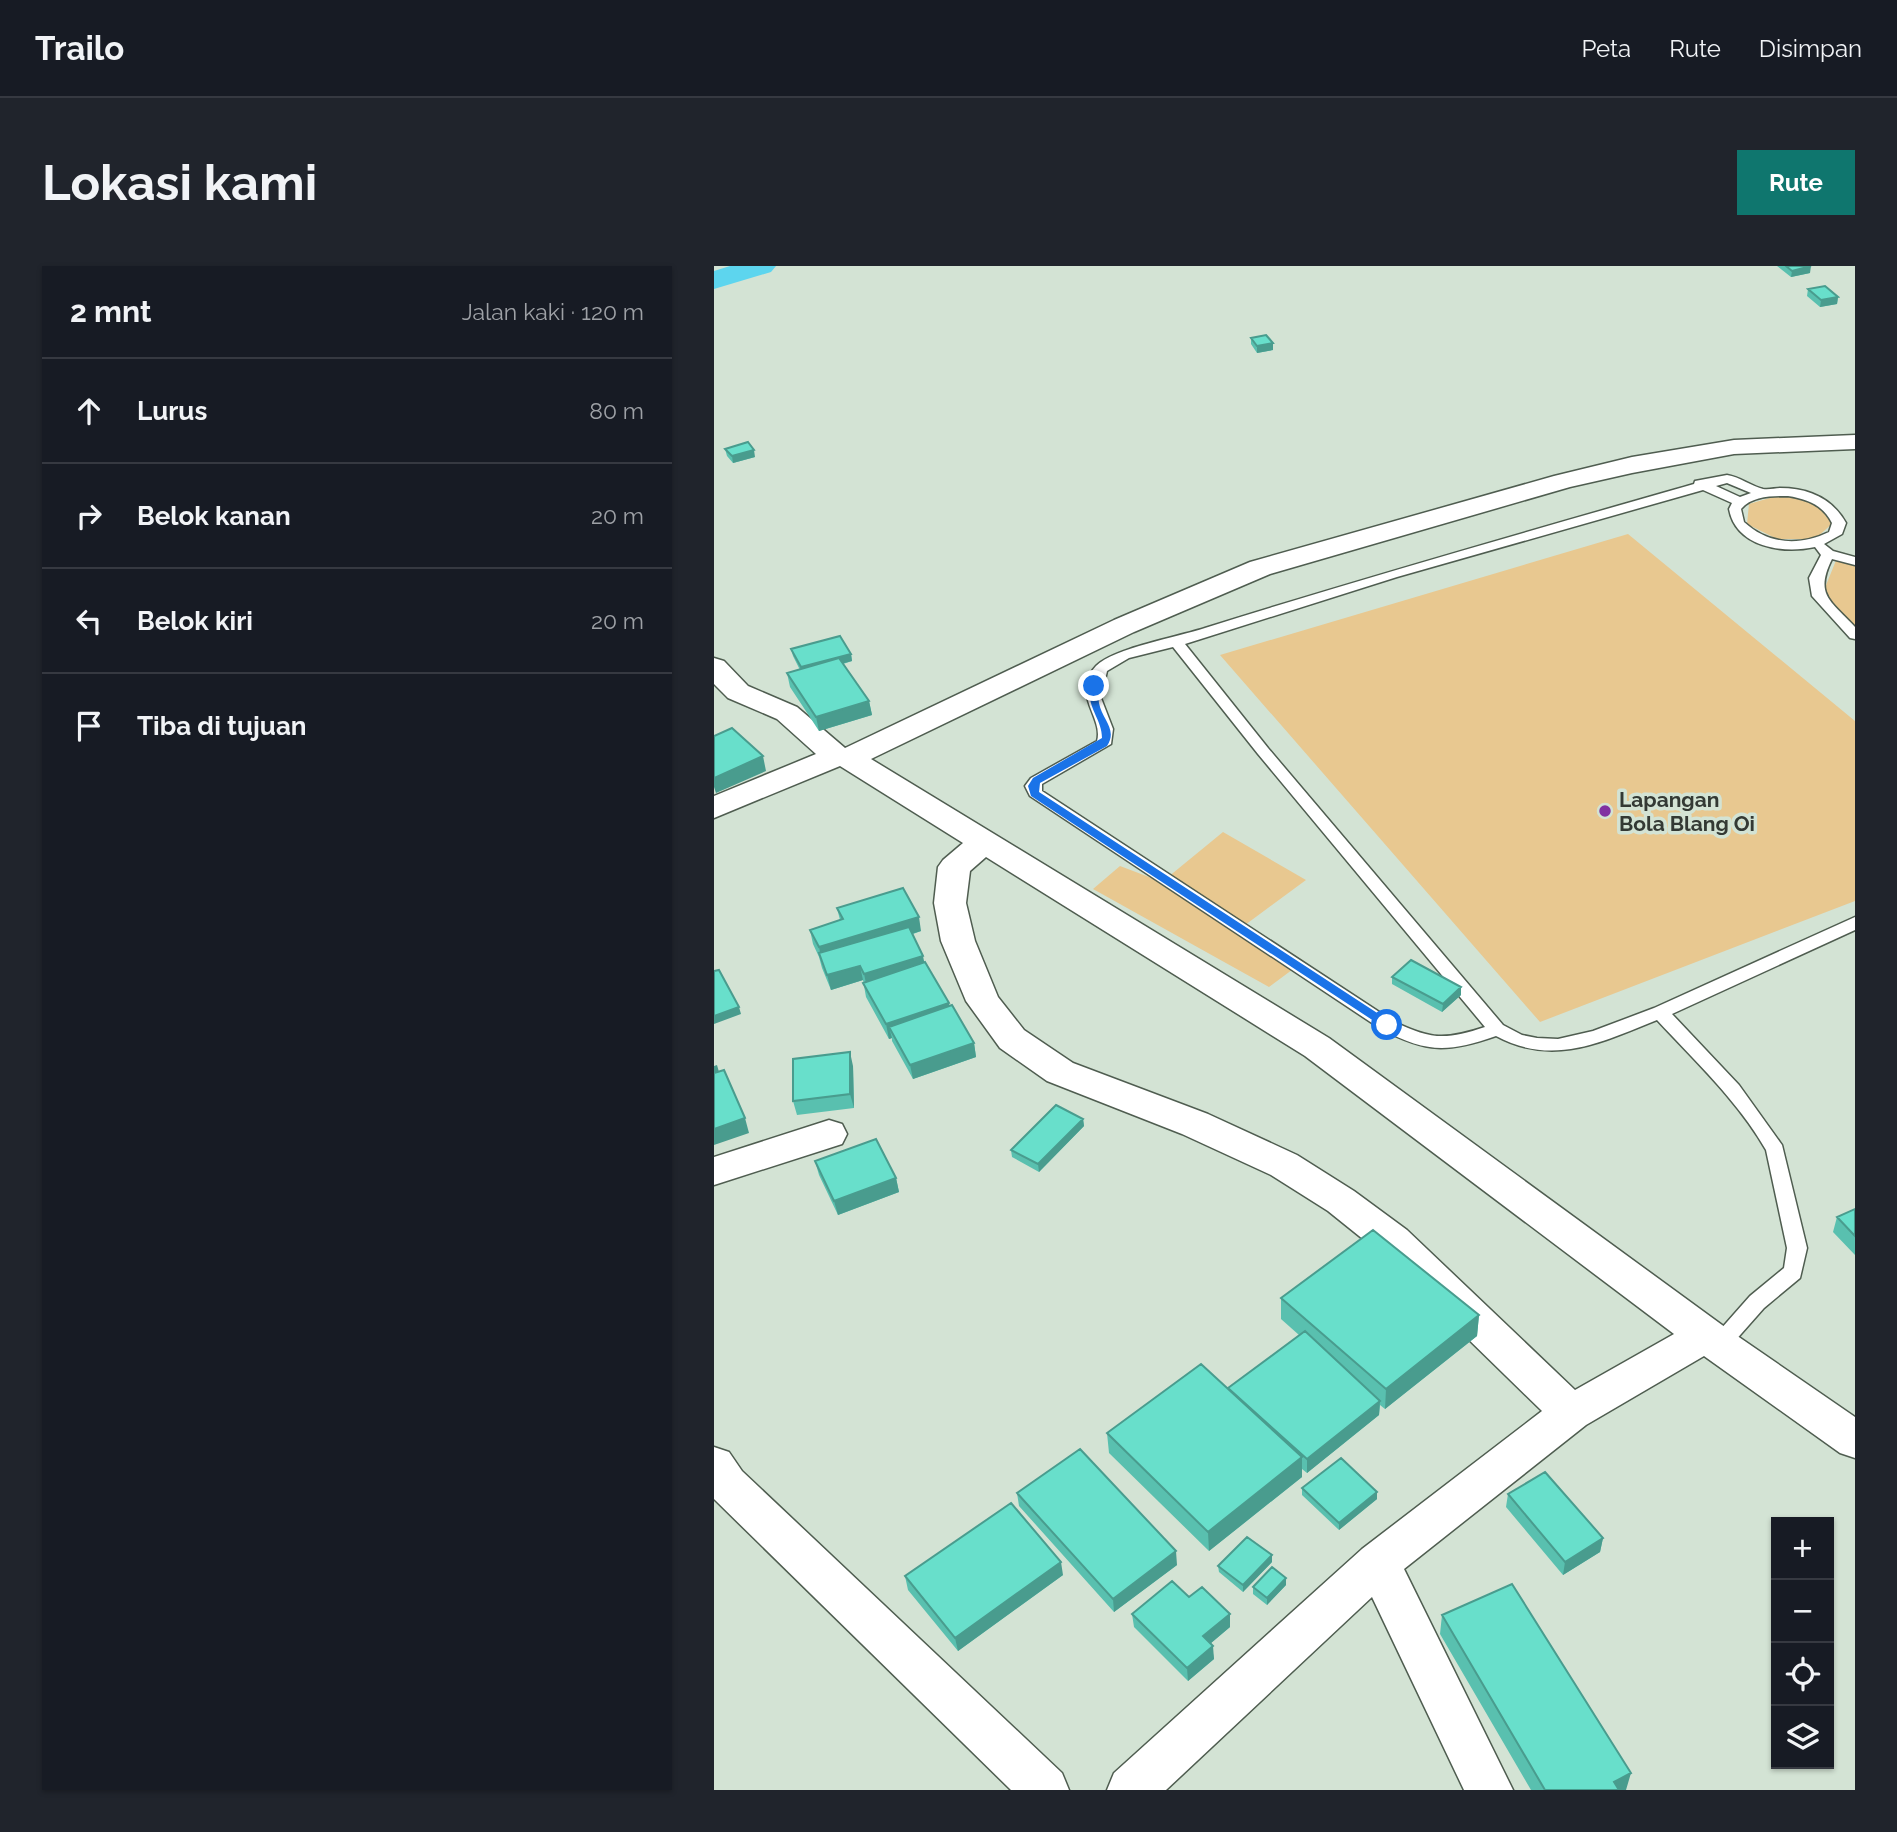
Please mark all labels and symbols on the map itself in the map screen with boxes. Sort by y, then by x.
route end [1078,670,1109,701]
place label: Lapangan Bola Blang Oi [1619,787,1755,836]
marker: Lapangan Bola Blang Oi [1597,803,1613,819]
route start [1371,1009,1402,1040]

